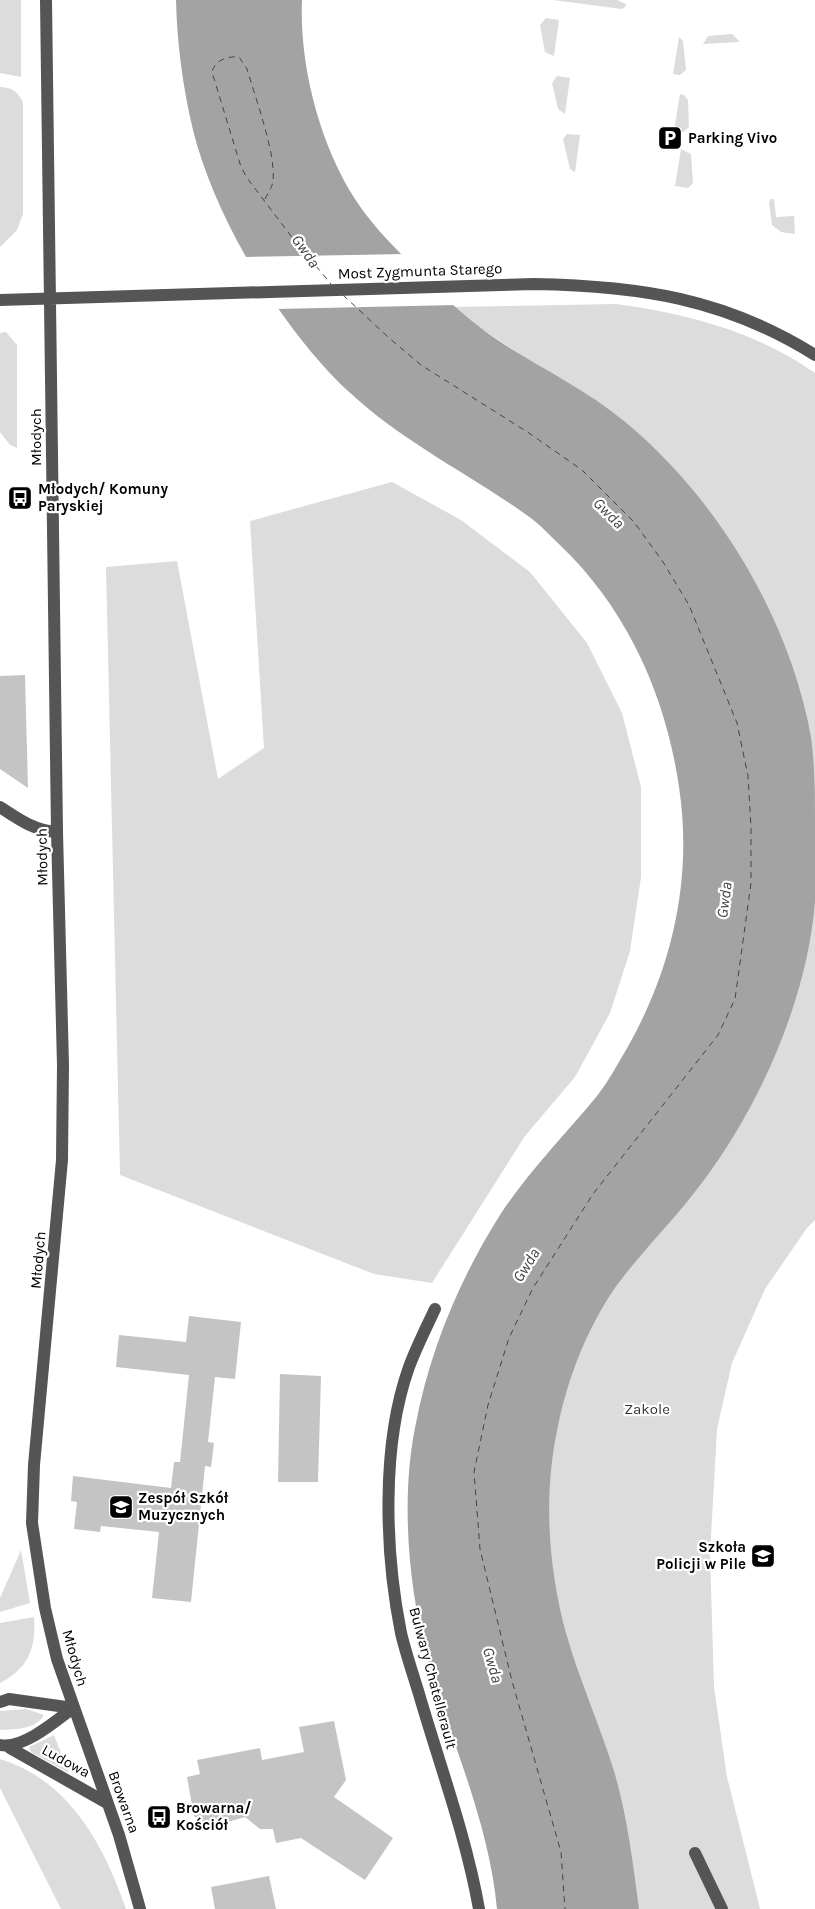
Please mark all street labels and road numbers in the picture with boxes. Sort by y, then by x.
street label: Most Zygmunta Starego [337,259,503,283]
street label: Młodych [27,408,45,466]
street label: Młodych [32,828,52,886]
street label: Młodych [27,1230,49,1290]
street label: Bulwary Chatellerault [405,1605,461,1751]
street label: Młodych [58,1628,92,1688]
street label: Ludowa [39,1740,93,1782]
street label: Browarna [104,1768,144,1836]

